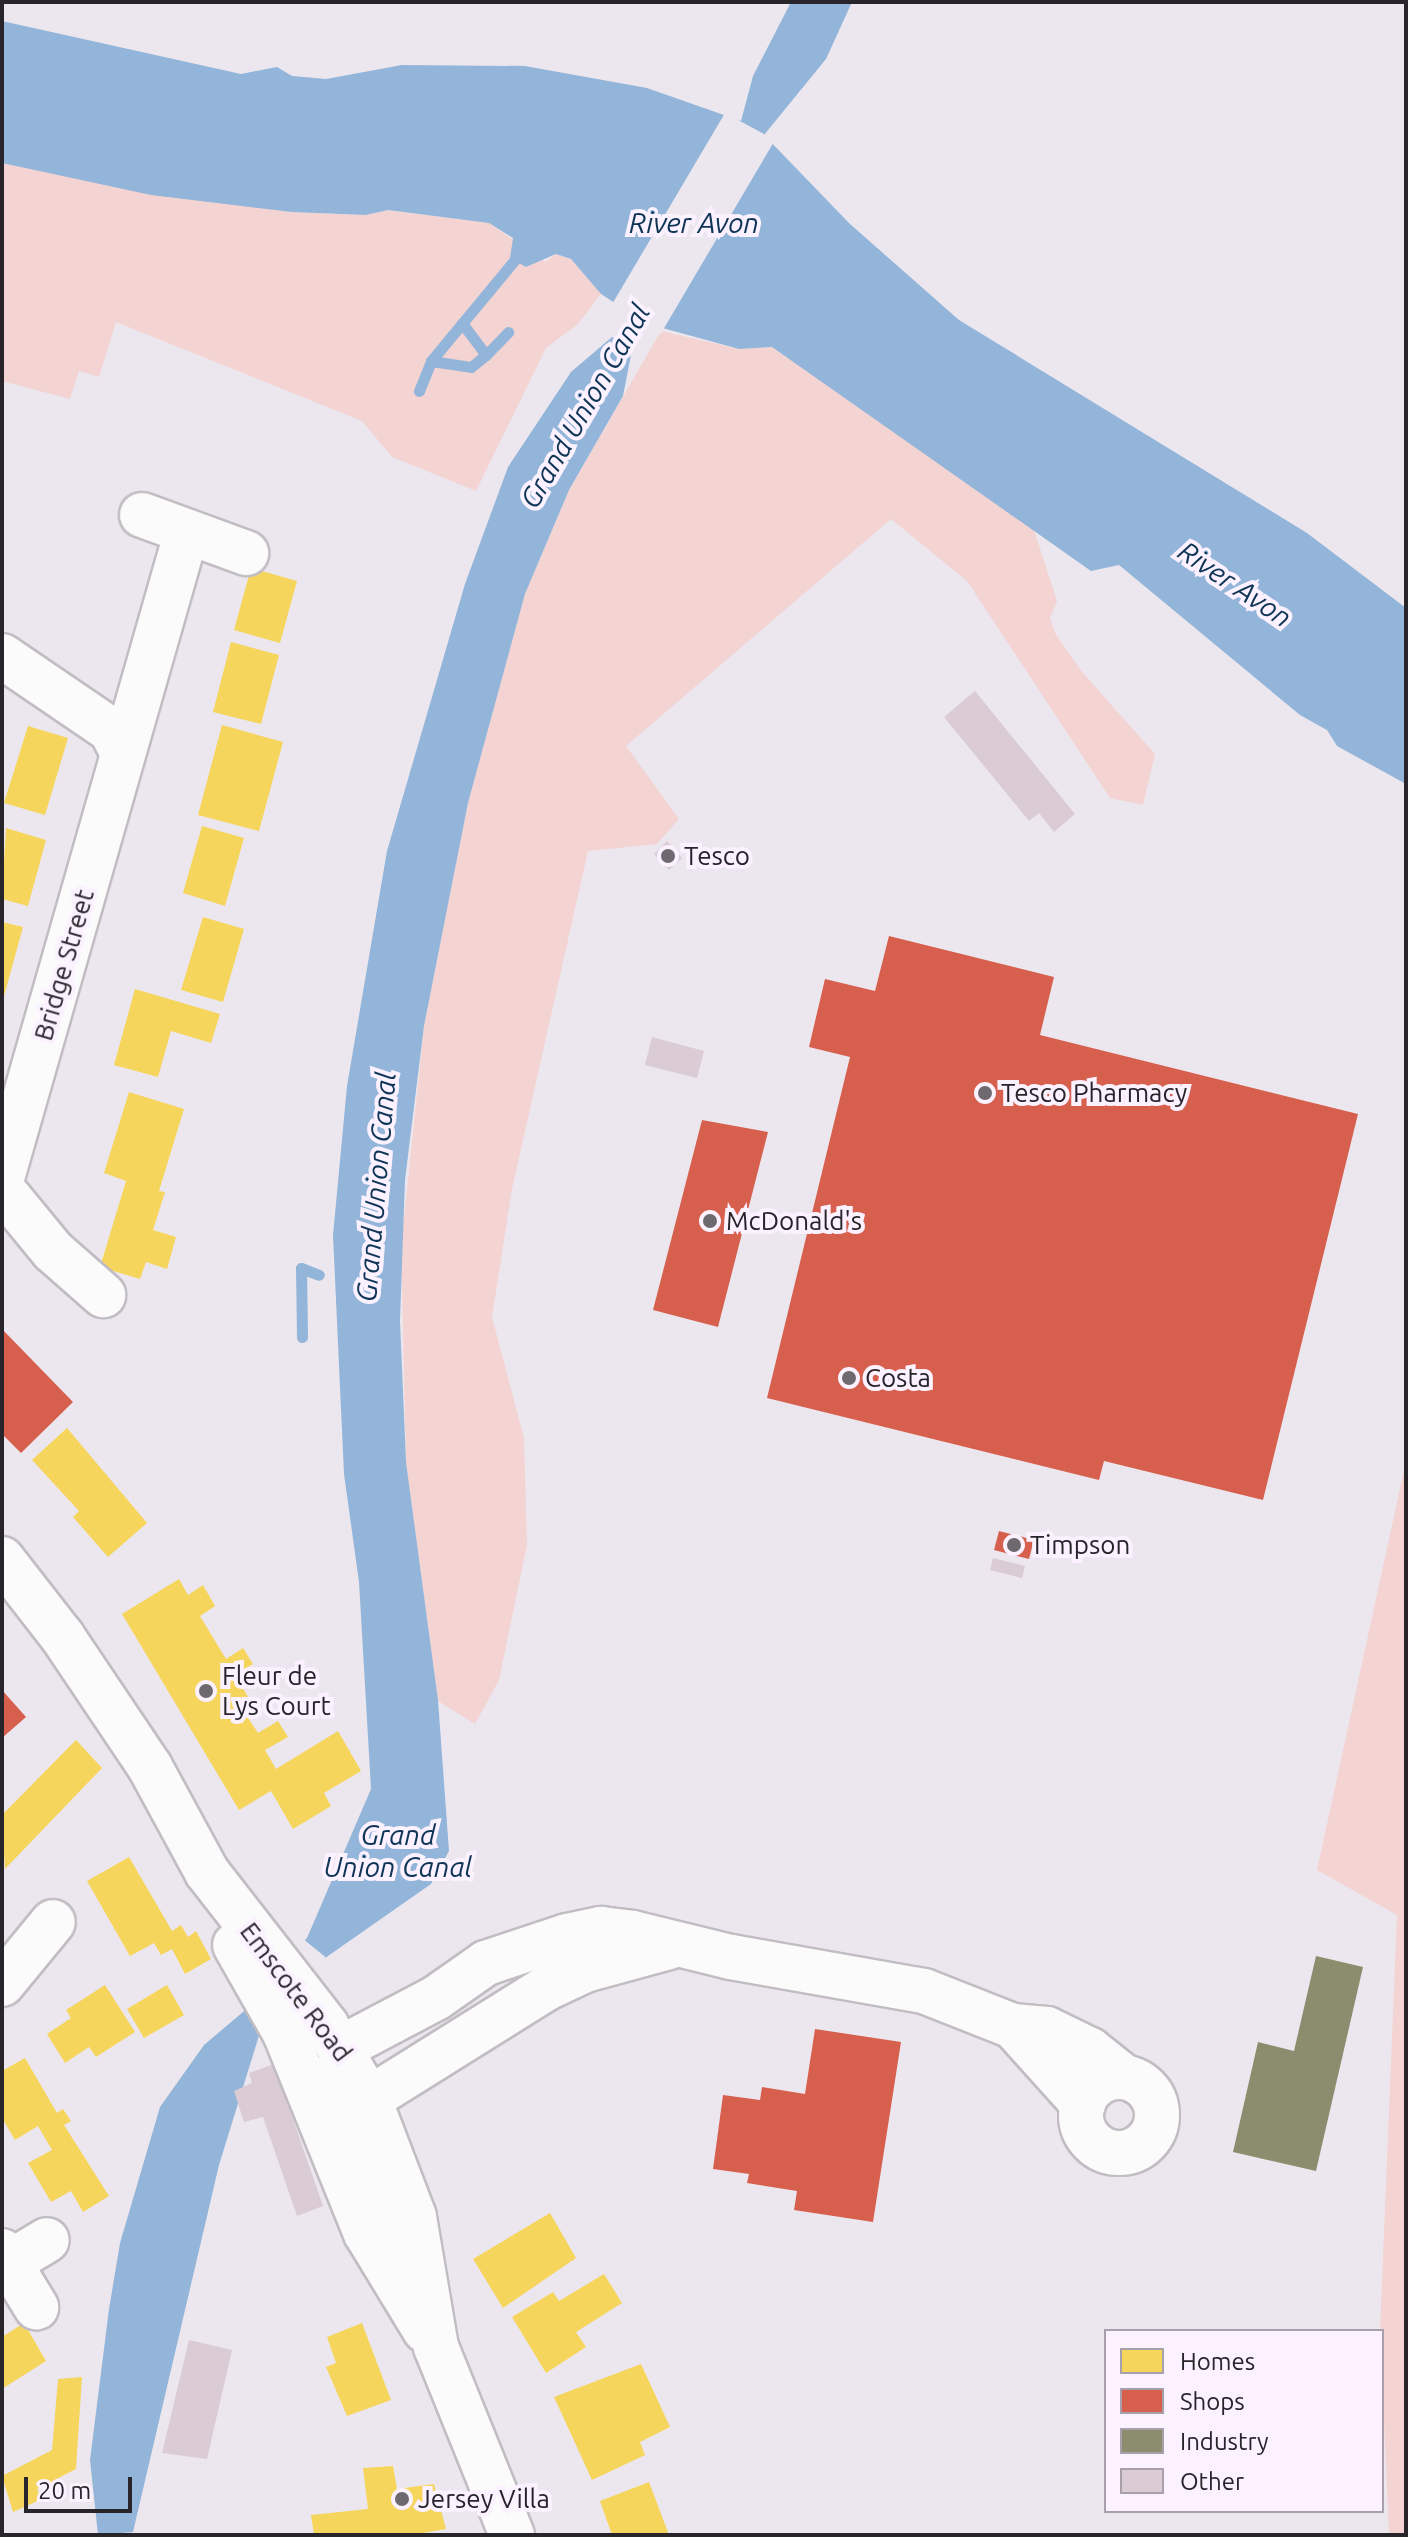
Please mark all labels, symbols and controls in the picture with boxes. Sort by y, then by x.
water label: River Avon [629,206,759,240]
water label: Grand Union Canal [513,298,657,514]
water label: River Avon [1172,534,1298,634]
place label: Tesco [684,840,750,872]
marker: Tesco [659,847,677,865]
street label: Bridge Street [28,886,100,1044]
water label: Grand Union Canal [349,1071,403,1303]
place label: Tesco Pharmacy [1001,1077,1187,1109]
marker: Tesco Pharmacy [976,1084,994,1102]
place label: McDonald's [726,1205,862,1237]
marker: McDonald's [701,1212,719,1230]
place label: Costa [865,1362,931,1394]
marker: Costa [840,1369,858,1387]
place label: Timpson [1030,1529,1130,1561]
marker: Timpson [1005,1536,1023,1554]
place label: Fleur de Lys Court [222,1660,331,1722]
marker: Fleur de Lys Court [197,1682,215,1700]
water label: Grand Union Canal [324,1818,472,1884]
street label: Emscote Road [234,1916,358,2068]
legend [1104,2329,1384,2513]
text: Homes [1180,2348,1255,2375]
text: Shops [1180,2388,1245,2415]
text: Industry [1180,2428,1269,2455]
scale bar [28,2461,136,2511]
text: Other [1180,2468,1244,2495]
text: 20 m [38,2477,91,2504]
place label: Jersey Villa [418,2483,550,2515]
marker: Jersey Villa [393,2490,411,2508]

